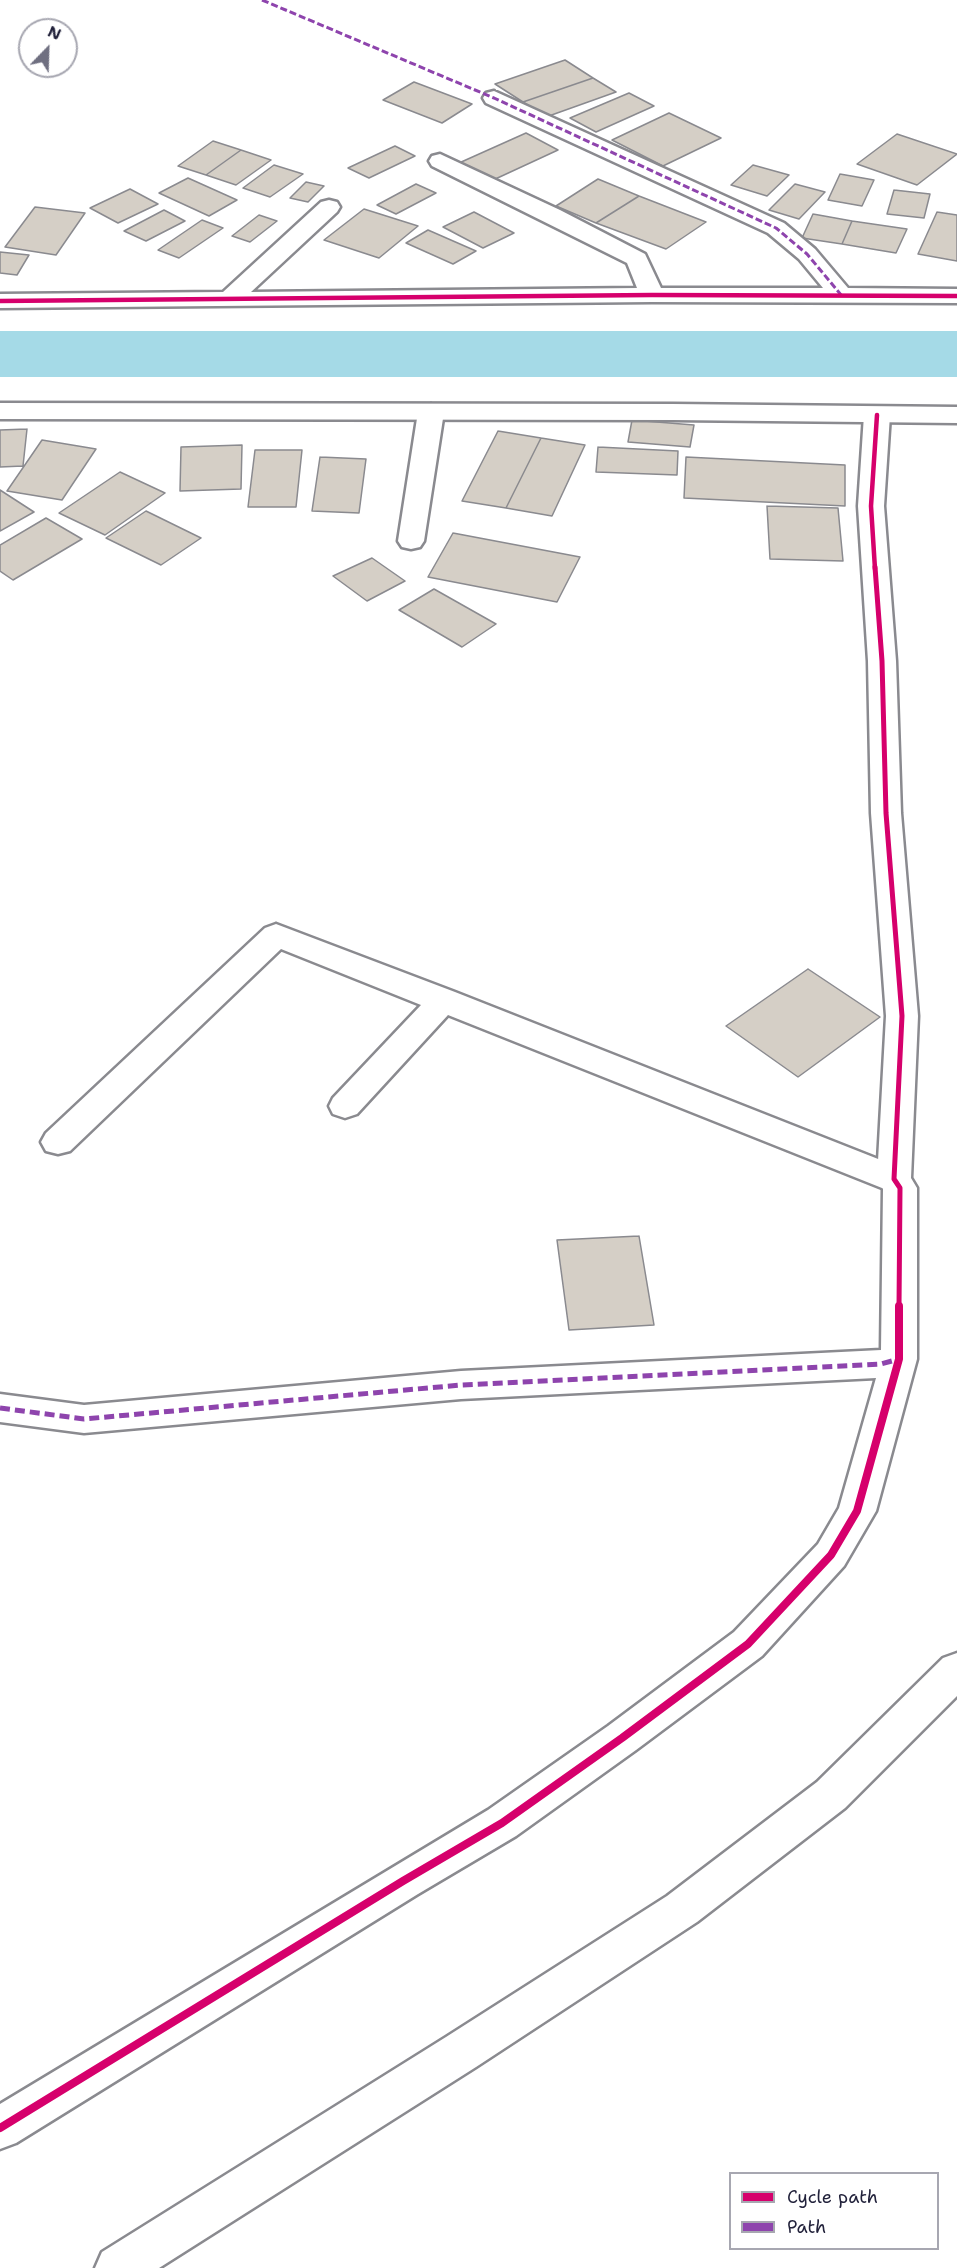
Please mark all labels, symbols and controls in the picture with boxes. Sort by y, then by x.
north arrow [18,18,78,78]
text: N [45,21,64,45]
legend [729,2172,939,2250]
text: Cycle path [787,2185,878,2209]
text: Path [787,2215,826,2239]

